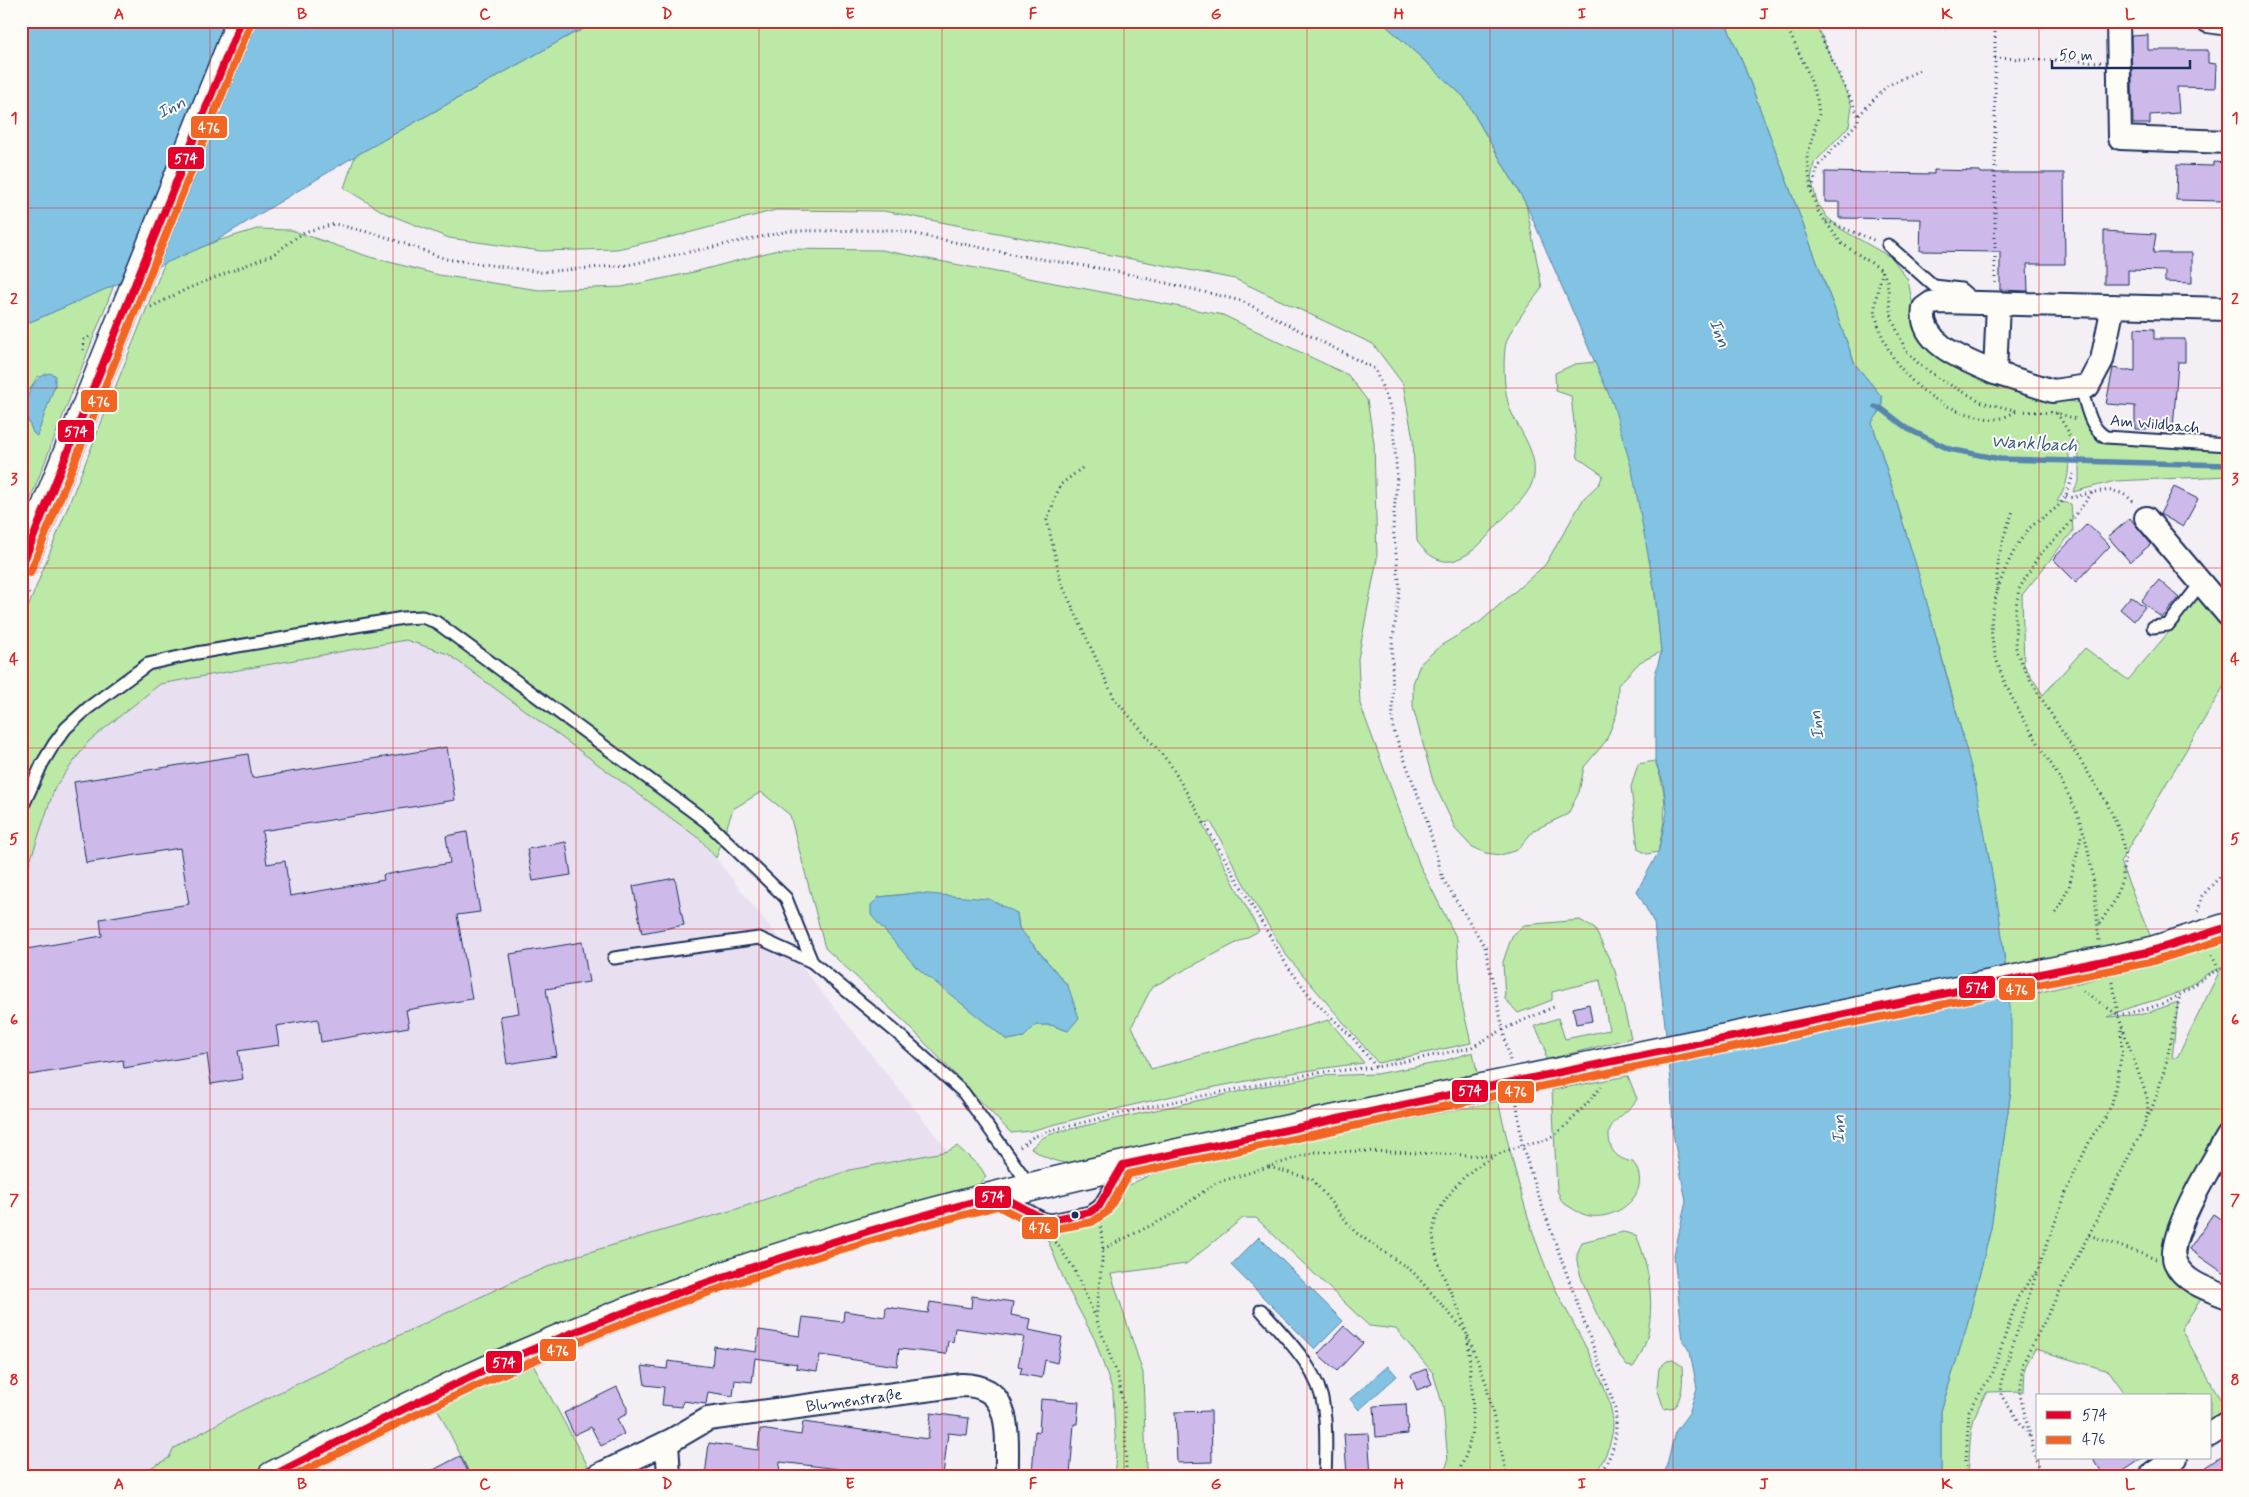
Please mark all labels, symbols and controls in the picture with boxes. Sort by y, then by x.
text: A [114,4,124,25]
text: B [297,4,307,25]
text: C [479,4,491,25]
text: D [661,4,673,25]
text: E [845,4,855,25]
text: F [1029,4,1038,25]
text: G [1211,4,1222,25]
text: H [1394,4,1405,25]
text: I [1578,4,1587,25]
text: J [1759,4,1769,25]
text: K [1941,4,1953,25]
text: L [2125,4,2136,25]
scale bar [2052,38,2189,70]
text: 50 m [2059,46,2093,66]
water label: Inn [153,91,190,125]
text: 1 [10,108,18,129]
text: 1 [2231,108,2239,129]
line badge: 476 [190,115,228,139]
text: 476 [198,119,220,137]
line badge: 574 [167,146,205,170]
text: 574 [174,150,199,168]
text: 2 [10,289,18,310]
text: 2 [2231,289,2239,310]
water label: Inn [1703,316,1735,351]
line badge: 476 [80,389,118,413]
text: 476 [88,393,110,411]
street label: Am Wildbach [2109,410,2201,439]
line badge: 574 [57,419,95,443]
text: 574 [64,423,89,441]
water label: Wanklbach [1990,430,2078,458]
text: 3 [10,469,18,490]
text: 3 [2231,469,2239,490]
text: 4 [9,649,19,670]
text: 4 [2230,649,2240,670]
water label: Inn [1803,709,1831,741]
text: 5 [9,829,19,850]
text: 5 [2230,829,2240,850]
line badge: 574 [1958,975,1996,999]
line badge: 476 [1998,977,2036,1001]
text: 574 [1965,979,1990,997]
text: 476 [2006,981,2028,999]
text: 6 [10,1010,18,1031]
text: 6 [2231,1010,2239,1031]
line badge: 574 [1451,1079,1489,1103]
line badge: 476 [1497,1080,1535,1104]
text: 574 [1458,1082,1483,1100]
text: 476 [1505,1083,1527,1101]
water label: Inn [1827,1115,1851,1143]
line badge: 574 [974,1185,1012,1209]
text: 574 [981,1188,1006,1206]
text: 7 [9,1190,19,1211]
text: 7 [2230,1190,2240,1211]
unlabelled marker [1070,1210,1080,1220]
line badge: 476 [1021,1216,1059,1240]
text: 476 [1029,1219,1051,1237]
line badge: 476 [539,1338,577,1362]
text: 476 [547,1342,569,1360]
line badge: 574 [485,1350,523,1374]
text: 574 [492,1354,517,1372]
text: 8 [9,1370,19,1391]
text: 8 [2230,1370,2240,1391]
street label: Blumenstraße [805,1384,904,1418]
legend [2036,1394,2212,1460]
text: 574 [2082,1406,2108,1426]
text: 476 [2082,1430,2105,1450]
text: A [114,1474,124,1495]
text: B [297,1474,307,1495]
text: C [479,1474,491,1495]
text: D [661,1474,673,1495]
text: E [845,1474,855,1495]
text: F [1029,1474,1038,1495]
text: G [1211,1474,1222,1495]
text: H [1394,1474,1405,1495]
text: I [1578,1474,1587,1495]
text: J [1759,1474,1769,1495]
text: K [1941,1474,1953,1495]
text: L [2125,1474,2136,1495]

